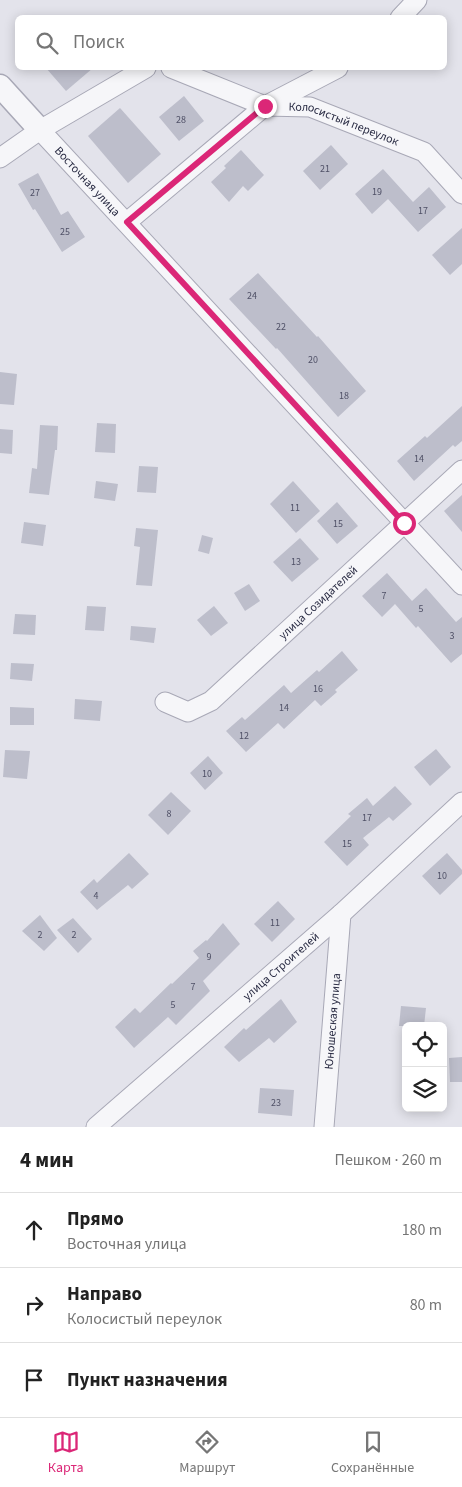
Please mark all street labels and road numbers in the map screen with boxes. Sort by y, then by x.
street label: Колосистый переулок [288,99,401,150]
street label: Восточная улица [50,143,124,220]
street label: улица Созидателей [275,562,362,644]
street label: улица Строителей [239,929,323,1005]
street label: Юношеская улица [321,973,345,1070]

